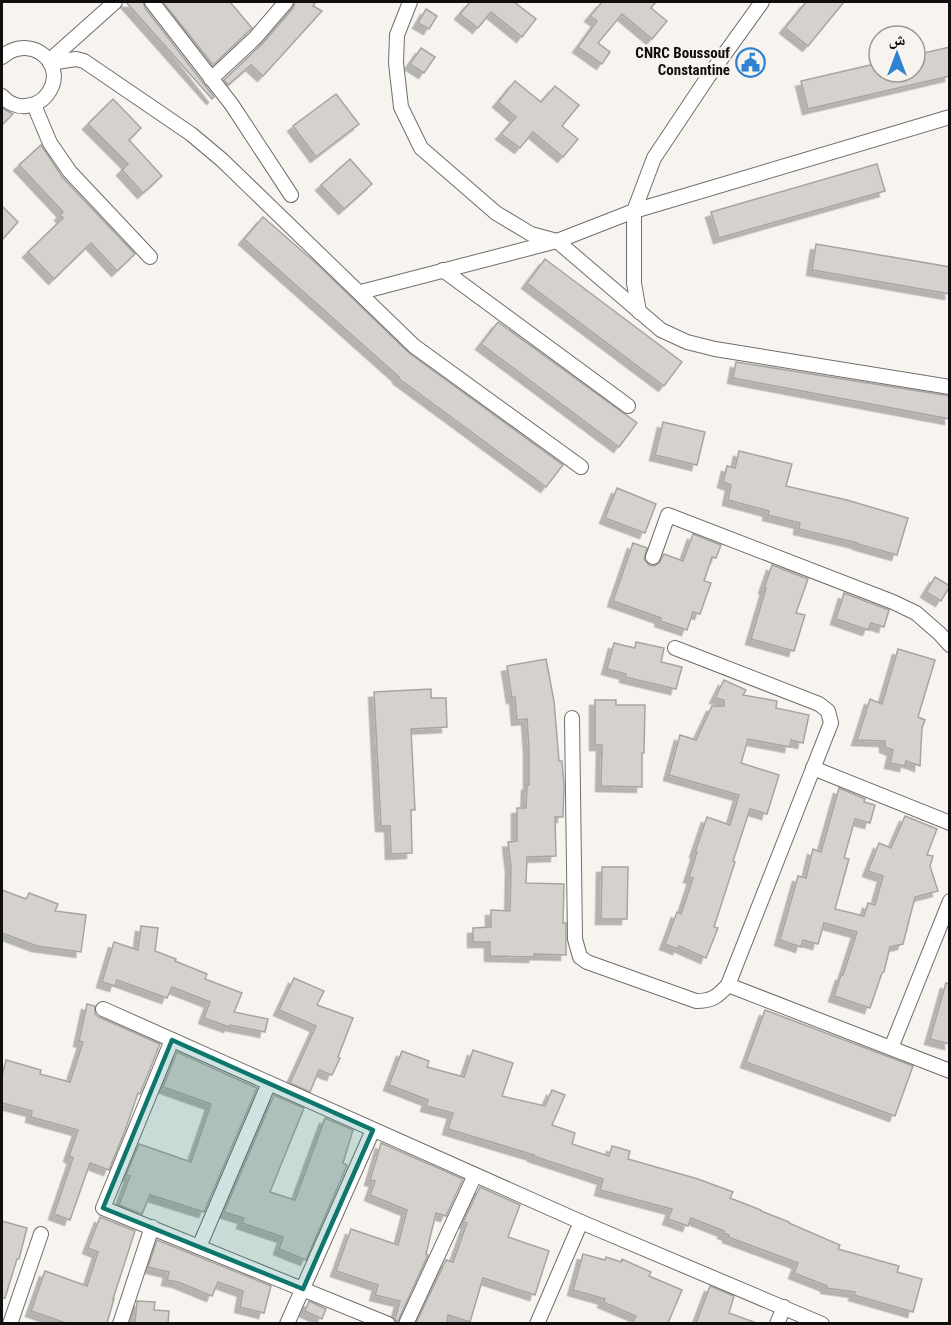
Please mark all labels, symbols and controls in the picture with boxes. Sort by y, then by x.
north arrow [867,24,927,84]
text: ش [889,30,906,49]
place label: CNRC Boussouf Constantine [635,44,730,79]
public building icon: CNRC Boussouf Constantine [735,46,767,78]

